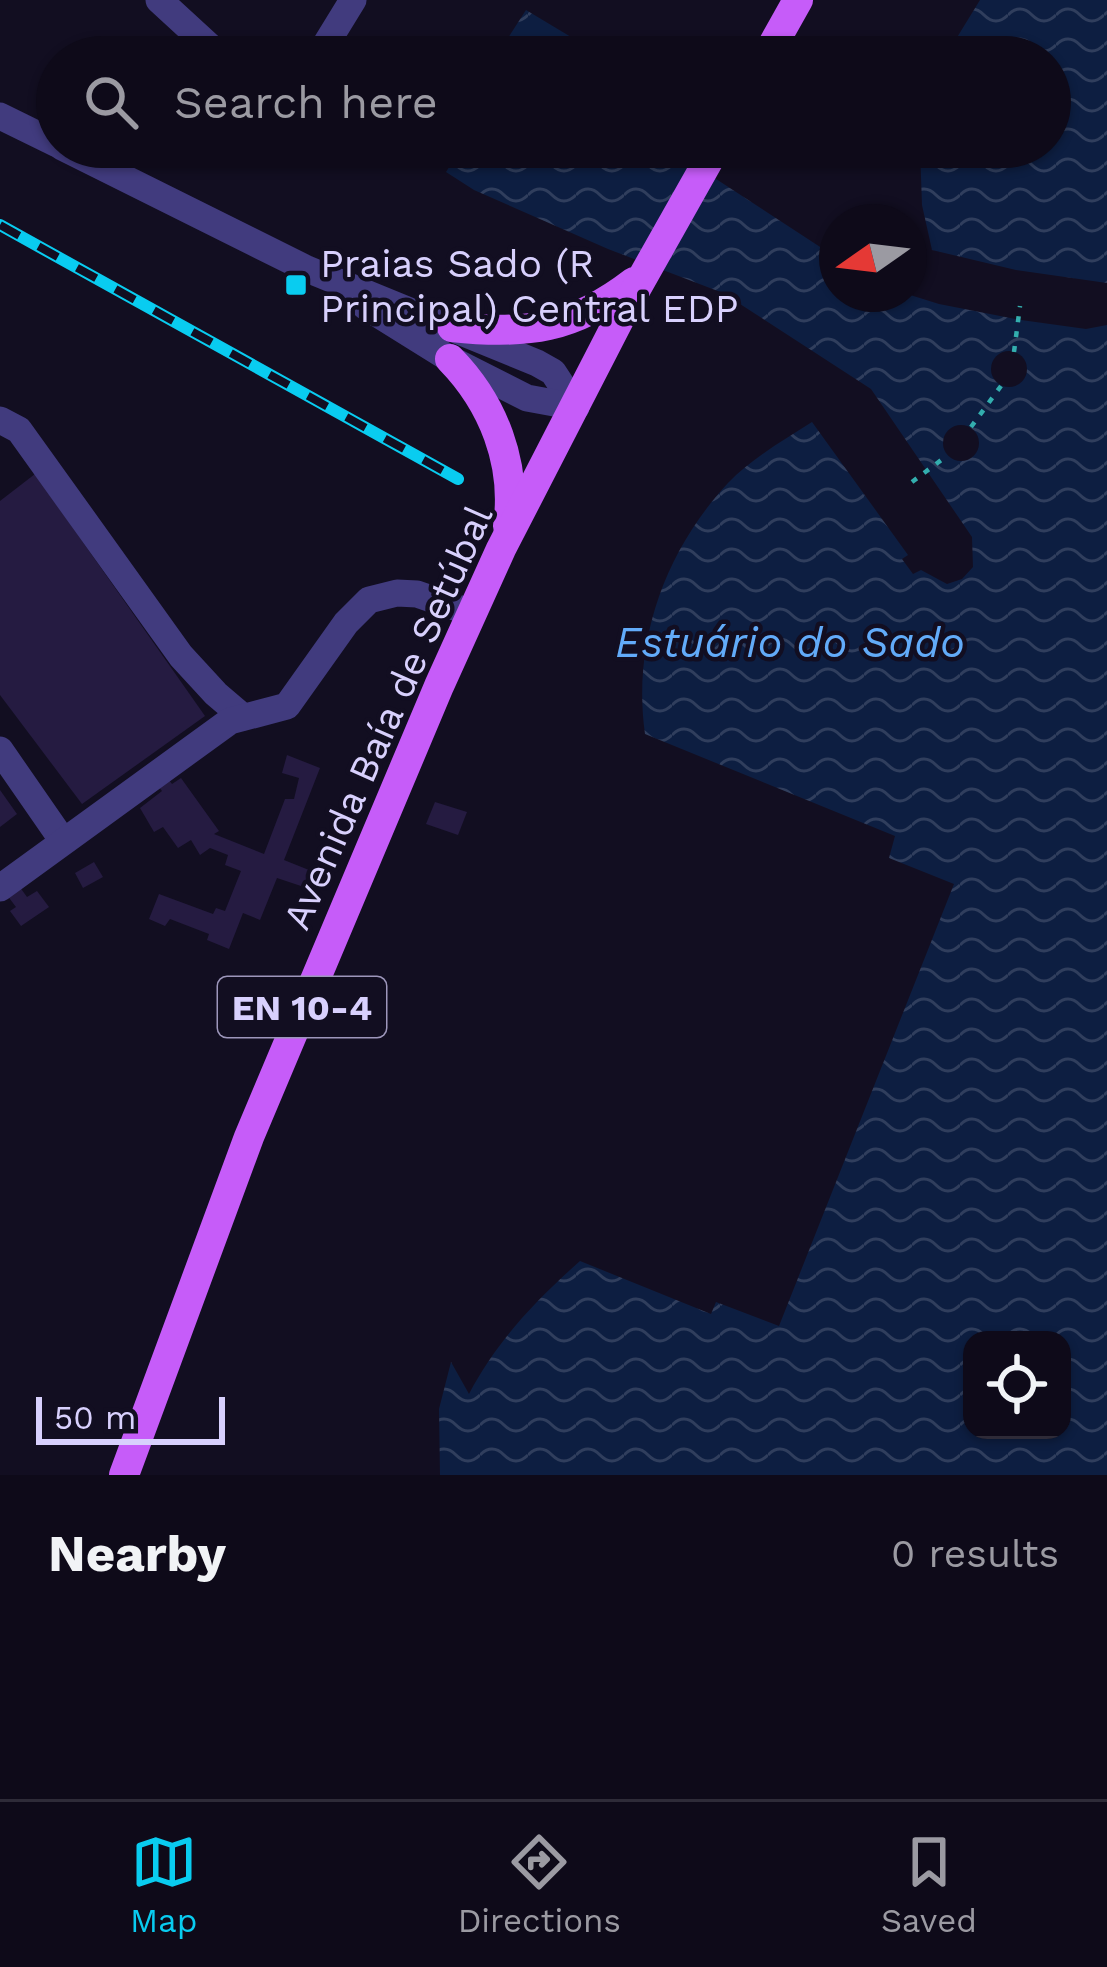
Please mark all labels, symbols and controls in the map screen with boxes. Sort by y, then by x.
search box [36,36,1071,168]
icon: search [78,69,144,135]
text: Search here [174,76,438,129]
north arrow [819,204,927,312]
place label: Praias Sado (R Principal) Central EDP [320,241,739,331]
marker: Praias Sado (R Principal) Central EDP [283,272,309,298]
street label: Avenida Baía de Setúbal [274,498,501,936]
water label: Estuário do Sado [615,618,965,667]
road number: EN 10-4 [218,977,386,1037]
map controls [963,1331,1071,1439]
button: locate [963,1331,1071,1439]
scale bar [36,1391,225,1444]
text: 50 m [54,1398,136,1437]
text: Nearby [48,1524,226,1583]
text: 0 results [891,1531,1059,1576]
tab: Map [130,1829,197,1940]
tab: Directions [458,1829,621,1940]
tab: Saved [881,1829,977,1940]

